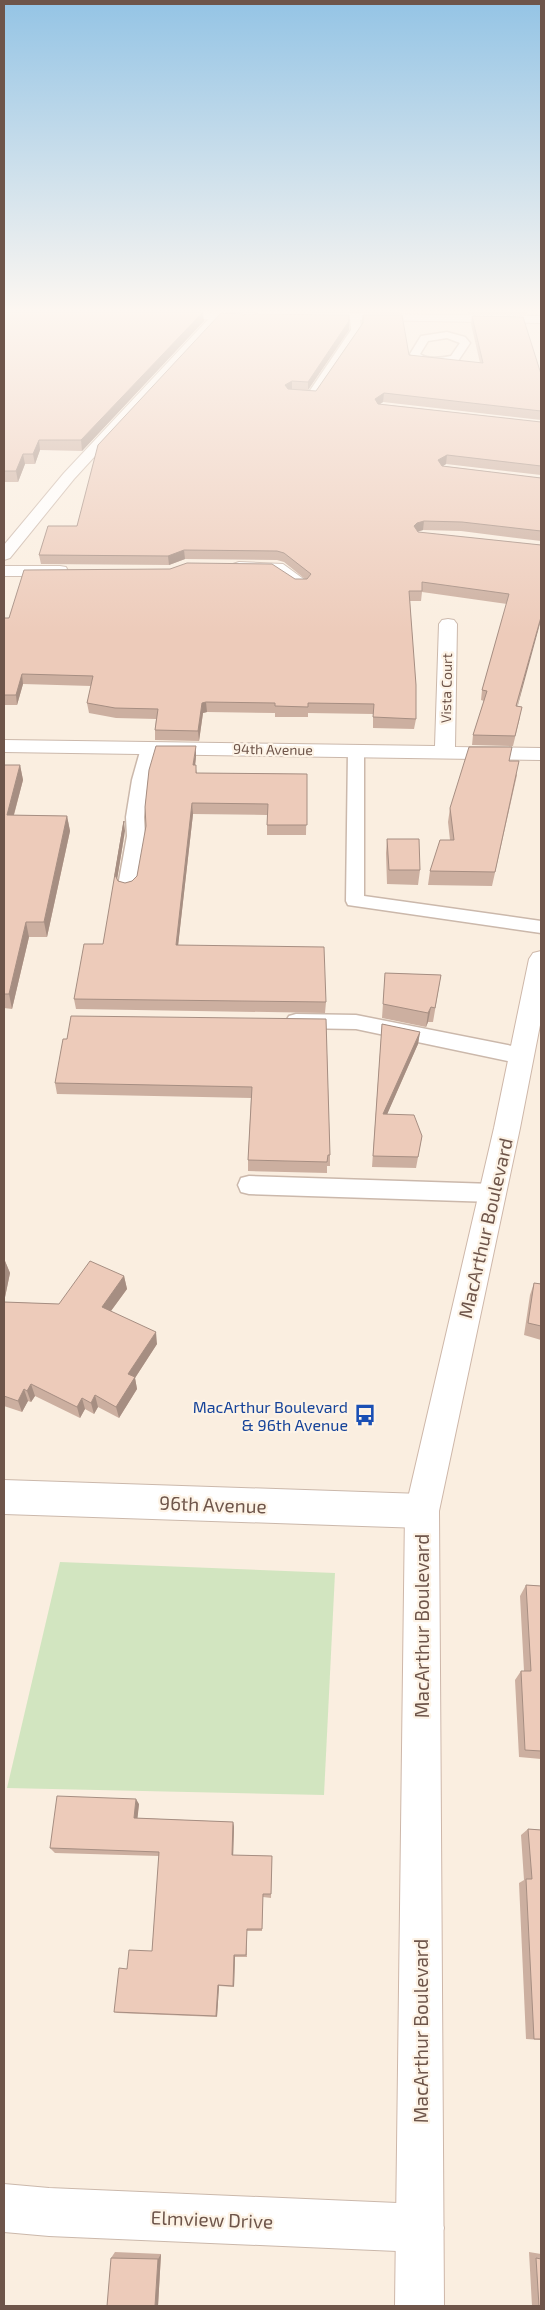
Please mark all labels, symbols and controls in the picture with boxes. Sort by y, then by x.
street label: Vista Court [437,653,455,723]
street label: 94th Avenue [233,740,313,758]
street label: MacArthur Boulevard [453,1136,517,1320]
place label: MacArthur Boulevard & 96th Avenue [193,1397,348,1434]
bus stop icon: MacArthur Boulevard & 96th Avenue [352,1402,378,1428]
street label: 96th Avenue [159,1491,267,1517]
street label: MacArthur Boulevard [410,1534,433,1718]
street label: MacArthur Boulevard [409,1939,432,2123]
street label: Elmview Drive [150,2205,274,2233]

